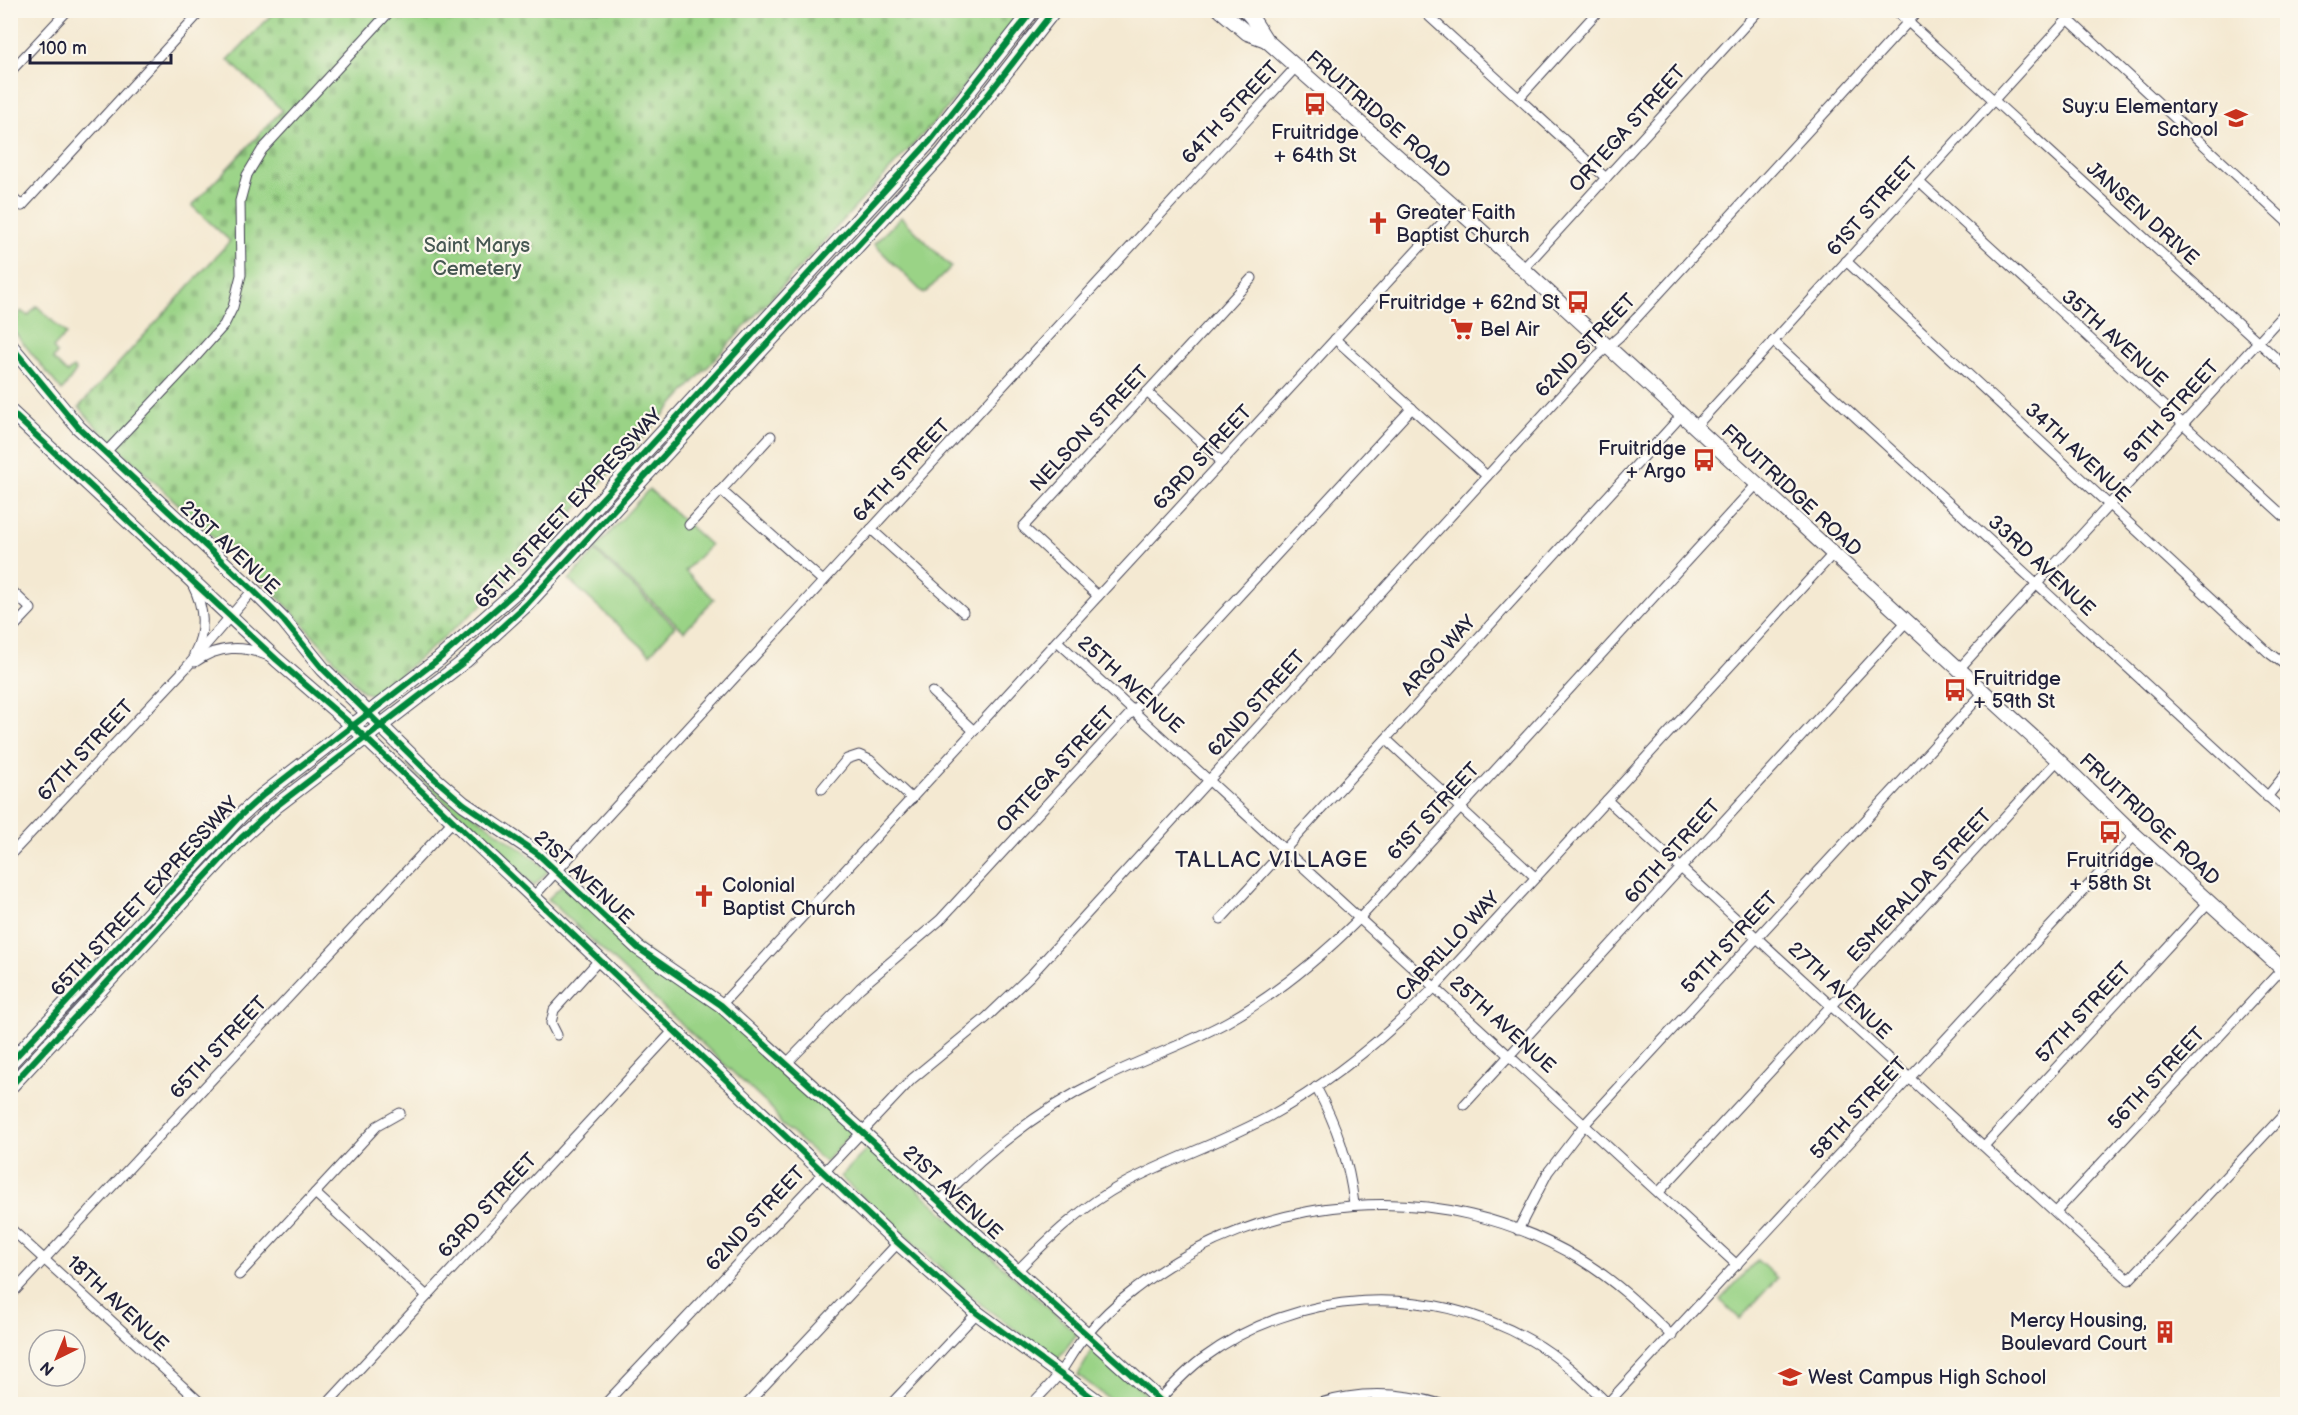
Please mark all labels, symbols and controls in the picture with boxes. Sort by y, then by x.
scale bar [30,27,171,65]
text: 100 m [39,38,87,59]
street label: FRUITRIDGE ROAD [1301,46,1455,184]
street label: 64TH STREET [1177,56,1285,169]
street label: ORTEGA STREET [1564,60,1691,197]
bus stop icon: Fruitridge + 64th St [1302,91,1328,117]
place label: Suy:u Elementary School [2062,95,2218,142]
school or university icon: Suy:u Elementary School [2223,105,2249,131]
place label: Fruitridge + 64th St [1271,121,1359,168]
street label: 61ST STREET [1822,152,1924,261]
street label: JANSEN DRIVE [2081,157,2204,271]
place label: Greater Faith Baptist Church [1396,201,1529,248]
church icon: Greater Faith Baptist Church [1365,210,1391,236]
park label: Saint Marys Cemetery [424,234,530,281]
street label: 35TH AVENUE [2056,285,2172,393]
street label: 62ND STREET [1530,289,1641,403]
bus stop icon: Fruitridge + 62nd St [1565,289,1591,315]
place label: Fruitridge + 62nd St [1378,291,1560,315]
supermarket icon: Bel Air [1449,316,1475,342]
place label: Bel Air [1480,318,1540,342]
street label: 59TH STREET [2119,355,2224,468]
street label: NELSON STREET [1025,361,1154,497]
street label: 34TH AVENUE [2020,398,2135,508]
street label: 63RD STREET [1148,400,1257,515]
street label: 65TH STREET EXPRESSWAY [470,404,668,614]
street label: 64TH STREET [848,414,956,527]
street label: FRUITRIDGE ROAD [1716,420,1866,562]
place label: Fruitridge + Argo [1598,437,1686,484]
bus stop icon: Fruitridge + Argo [1691,447,1717,473]
street label: 21ST AVENUE [175,496,284,600]
street label: 33RD AVENUE [1983,510,2100,621]
street label: ARGO WAY [1396,610,1481,701]
street label: 25TH AVENUE [1072,631,1188,739]
street label: 62ND STREET [1203,645,1311,762]
place label: Fruitridge + 59th St [1973,667,2061,714]
bus stop icon: Fruitridge + 59th St [1942,677,1968,703]
street label: 67TH STREET [33,695,139,806]
street label: ORTEGA STREET [991,702,1120,837]
street label: FRUITRIDGE ROAD [2074,749,2224,891]
street label: 61ST STREET [1382,758,1485,866]
street label: 65TH STREET EXPRESSWAY [46,792,244,1002]
street label: 60TH STREET [1620,795,1726,909]
street label: ESMERALDA STREET [1842,804,1997,967]
bus stop icon: Fruitridge + 58th St [2097,819,2123,845]
street label: 21ST AVENUE [529,826,638,930]
district label: TALLAC VILLAGE [1175,847,1369,874]
place label: Fruitridge + 58th St [2066,849,2154,896]
place label: Colonial Baptist Church [722,874,855,921]
church icon: Colonial Baptist Church [691,883,717,909]
street label: CABRILLO WAY [1391,887,1505,1007]
street label: 59TH STREET [1676,887,1783,999]
street label: 27TH AVENUE [1783,937,1896,1045]
street label: 57TH STREET [2031,957,2137,1068]
street label: 25TH AVENUE [1444,971,1560,1079]
street label: 65TH STREET [165,991,272,1104]
street label: 56TH STREET [2103,1022,2210,1135]
street label: 58TH STREET [1805,1053,1912,1165]
street label: 21ST AVENUE [898,1141,1007,1245]
street label: 63RD STREET [433,1148,542,1263]
street label: 62ND STREET [701,1161,811,1276]
street label: 18TH AVENUE [61,1250,173,1357]
place label: Mercy Housing, Boulevard Court [2000,1309,2147,1356]
building icon: Mercy Housing, Boulevard Court [2152,1319,2178,1345]
north arrow [27,1328,87,1388]
text: N [37,1357,59,1379]
school or university icon: West Campus High School [1777,1364,1803,1390]
place label: West Campus High School [1808,1366,2046,1390]

